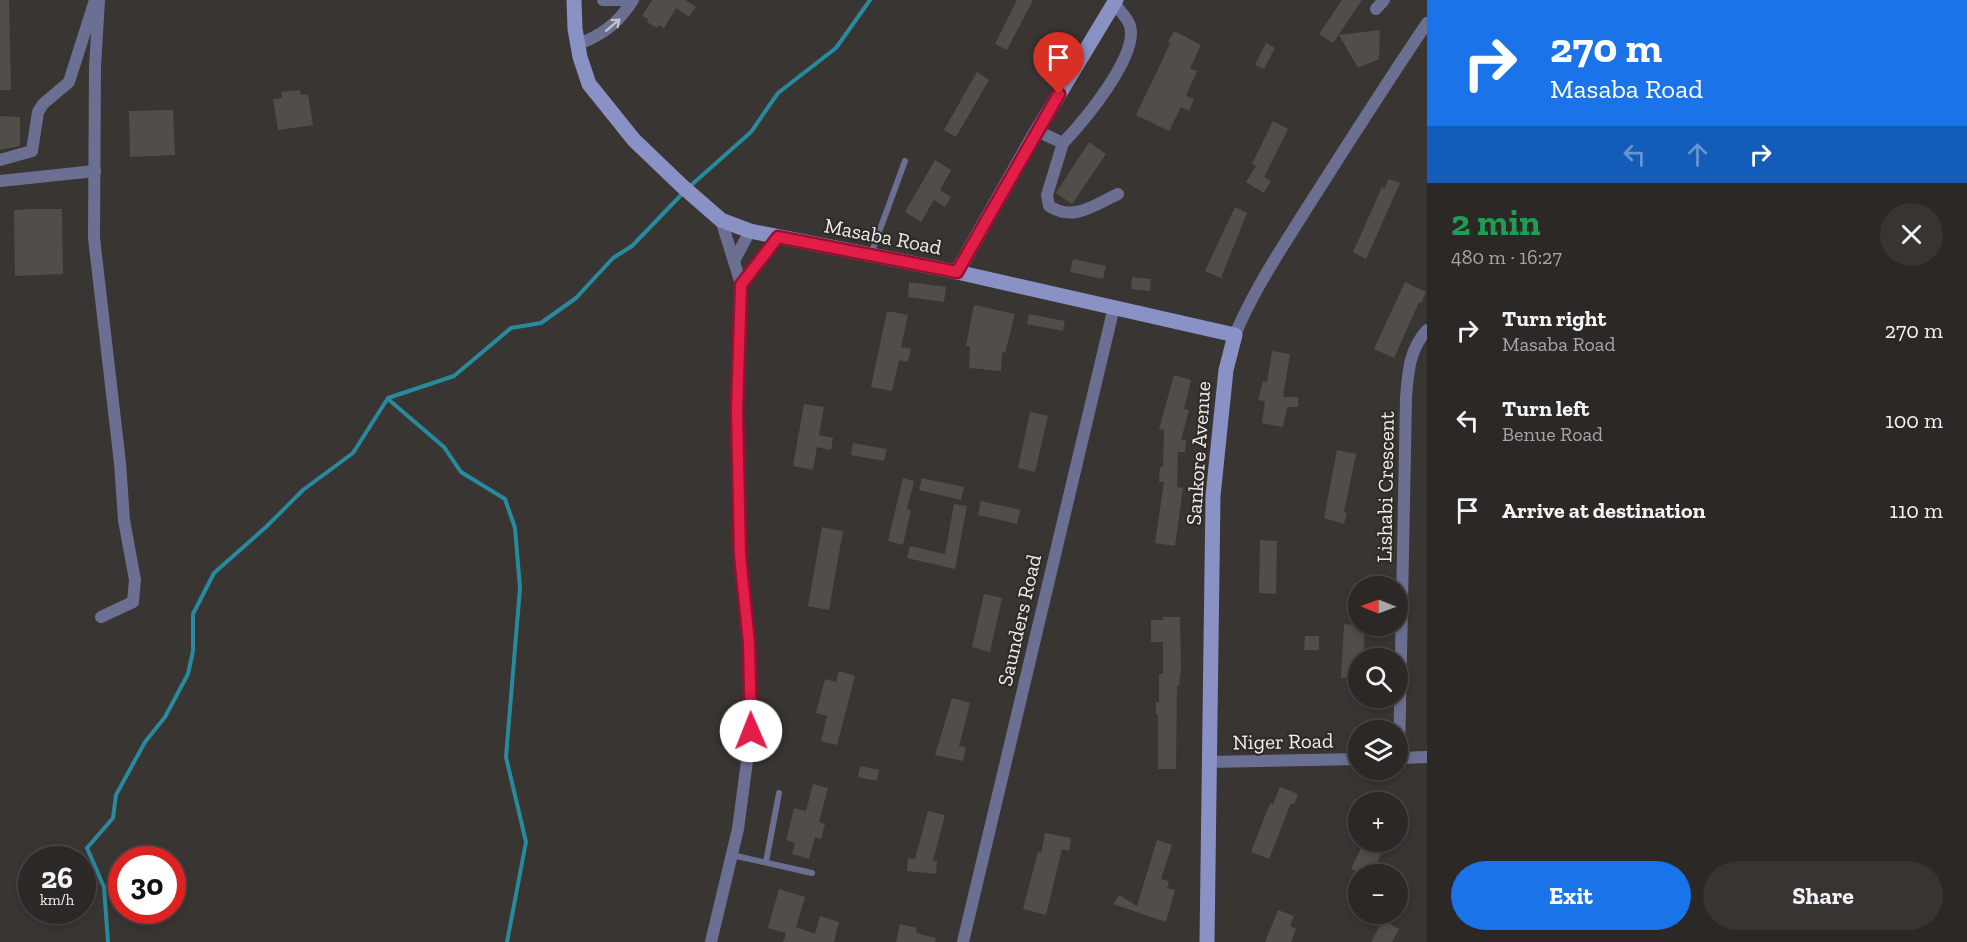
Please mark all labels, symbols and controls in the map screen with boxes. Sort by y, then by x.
one-way arrow [606,18,621,32]
text: 270 m [1550,22,1662,73]
icon: right [1451,24,1529,102]
pin [1033,32,1084,94]
icon: arrive [1042,41,1075,74]
text: Masaba Road [1550,73,1703,105]
icon: left [1618,138,1651,171]
icon: ahead [1681,138,1714,171]
icon: right [1744,138,1777,171]
text: 2 min [1451,201,1541,244]
button: close [1880,203,1943,266]
street label: Masaba Road [822,212,944,260]
text: 480 m · 16:27 [1451,245,1562,269]
text: Turn right [1502,305,1606,332]
icon: right [1451,314,1484,347]
text: 270 m [1885,317,1943,344]
text: Masaba Road [1502,332,1615,356]
street label: Sankore Avenue [1181,380,1216,526]
text: Turn left [1502,395,1589,422]
icon: left [1451,404,1484,437]
text: 100 m [1885,407,1943,434]
street label: Lishabi Crescent [1371,411,1399,563]
text: Benue Road [1502,422,1603,446]
icon: arrive [1451,494,1484,527]
text: Arrive at destination [1502,497,1705,524]
text: 110 m [1889,497,1943,524]
street label: Saunders Road [992,551,1046,688]
north arrow [1348,576,1408,636]
map controls [1348,576,1408,924]
button: search [1348,648,1408,708]
position arrow [719,699,783,763]
button: layers [1348,720,1408,780]
street label: Niger Road [1232,728,1334,754]
button: + [1348,792,1408,852]
speed limit sign: 30 [108,846,186,924]
text: 26 [41,860,73,896]
button: Exit [1451,861,1691,930]
button: Share [1703,861,1943,930]
button: − [1348,864,1408,924]
text: km/h [40,891,74,909]

